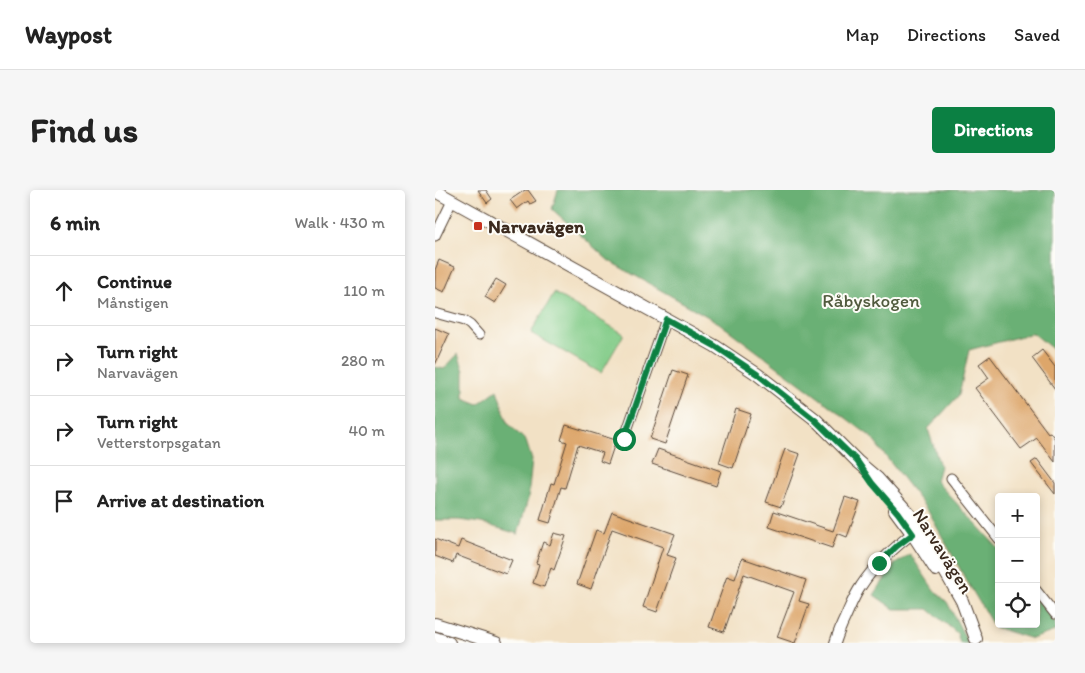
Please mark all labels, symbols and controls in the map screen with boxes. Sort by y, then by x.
text: Waypost [25,20,112,49]
text: Map [846,24,879,46]
text: Directions [907,24,986,46]
text: Saved [1014,24,1060,46]
button: Directions [932,107,1055,153]
text: Find us [30,109,138,151]
text: 6 min [50,210,100,235]
text: Walk · 430 m [295,213,385,232]
place label: Narvavägen [488,215,585,238]
marker: Narvavägen [472,220,484,232]
text: Continue [97,270,172,293]
icon: ahead [50,277,78,305]
text: 110 m [343,281,385,300]
park label: Råbyskogen [822,289,920,312]
text: Månstigen [97,293,169,312]
text: Turn right [97,340,178,363]
icon: right [50,347,78,375]
text: 280 m [341,351,385,370]
text: Narvavägen [97,363,178,382]
text: Turn right [97,410,178,433]
icon: right [50,417,78,445]
text: 40 m [348,421,385,440]
route start [613,428,636,451]
text: Vetterstorpsgatan [97,433,221,452]
icon: arrive [50,487,78,515]
text: Arrive at destination [97,489,264,512]
map controls [995,493,1040,628]
button: + [995,493,1040,538]
street label: Narvavägen [908,504,978,598]
button: − [995,538,1040,583]
route end [868,552,891,575]
button: locate [995,583,1040,628]

